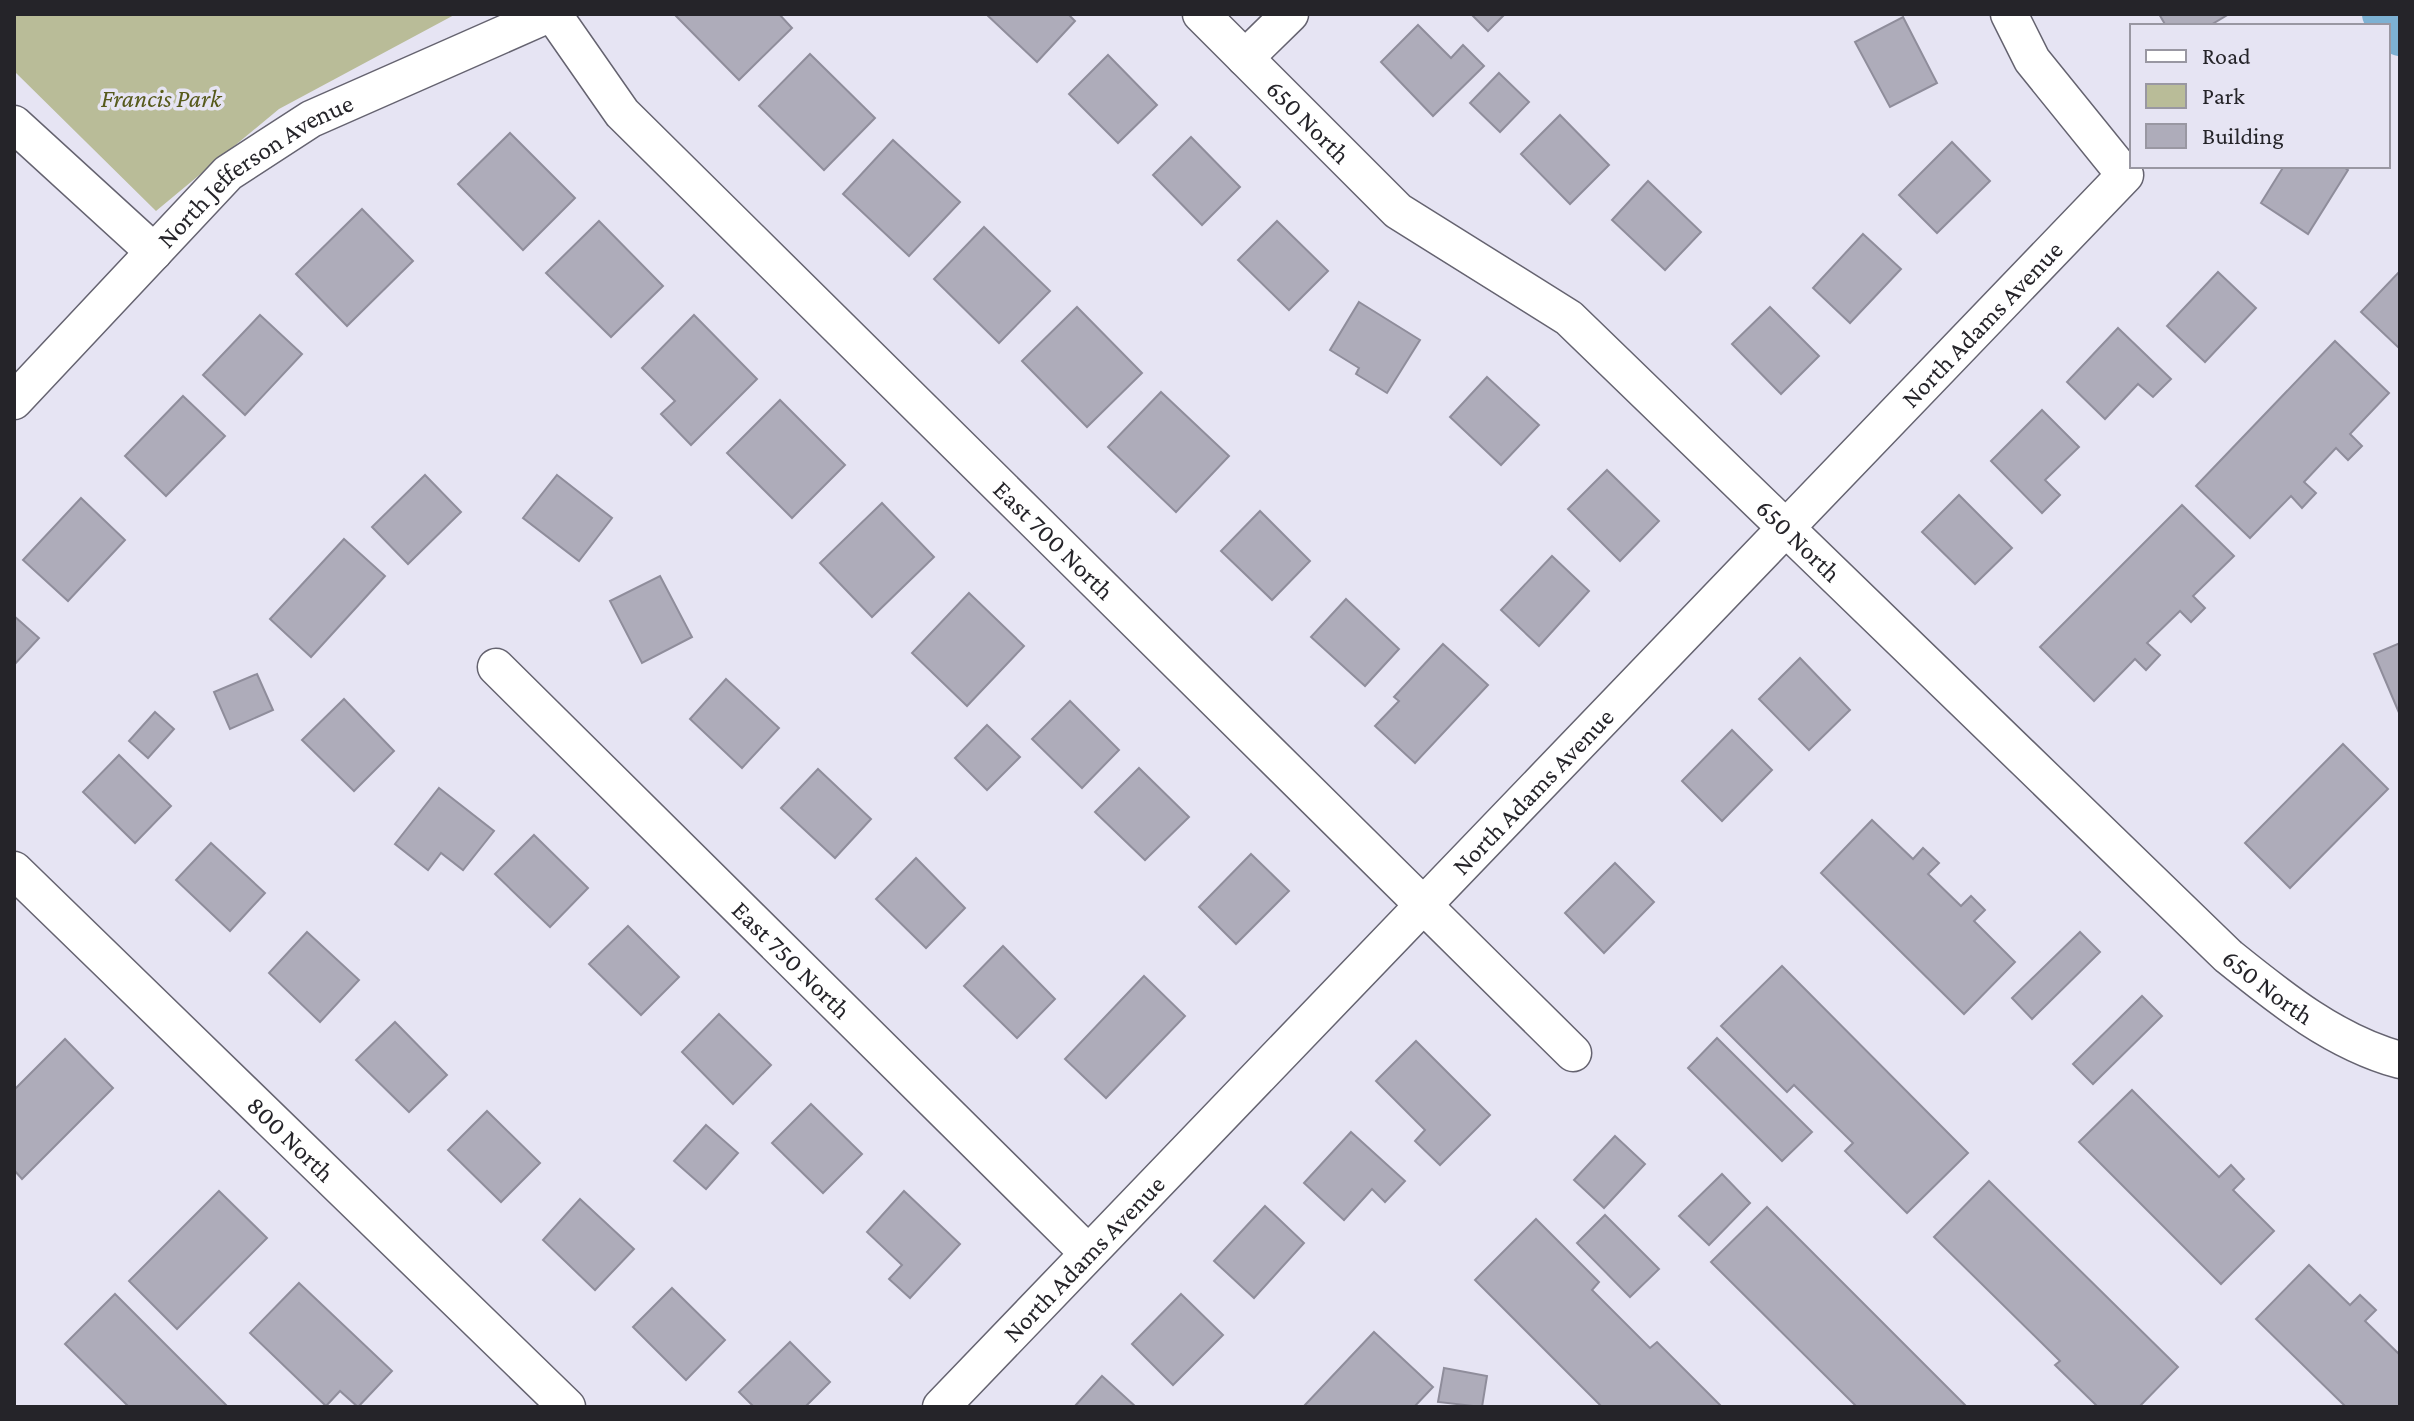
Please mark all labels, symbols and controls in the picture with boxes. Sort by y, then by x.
legend [2130,24,2390,168]
text: Road [2202,42,2251,69]
street label: 650 North [1261,74,1356,169]
text: Park [2202,82,2245,109]
park label: Francis Park [101,84,223,113]
street label: North Jefferson Avenue [151,88,357,253]
text: Building [2202,122,2284,149]
street label: North Adams Avenue [1895,235,2068,413]
street label: East 700 North [988,474,1120,606]
street label: 650 North [1750,493,1847,588]
street label: North Adams Avenue [1446,702,1619,881]
street label: East 750 North [726,895,857,1025]
street label: 650 North [2217,943,2319,1030]
street label: 800 North [241,1090,340,1188]
street label: North Adams Avenue [997,1169,1170,1348]

